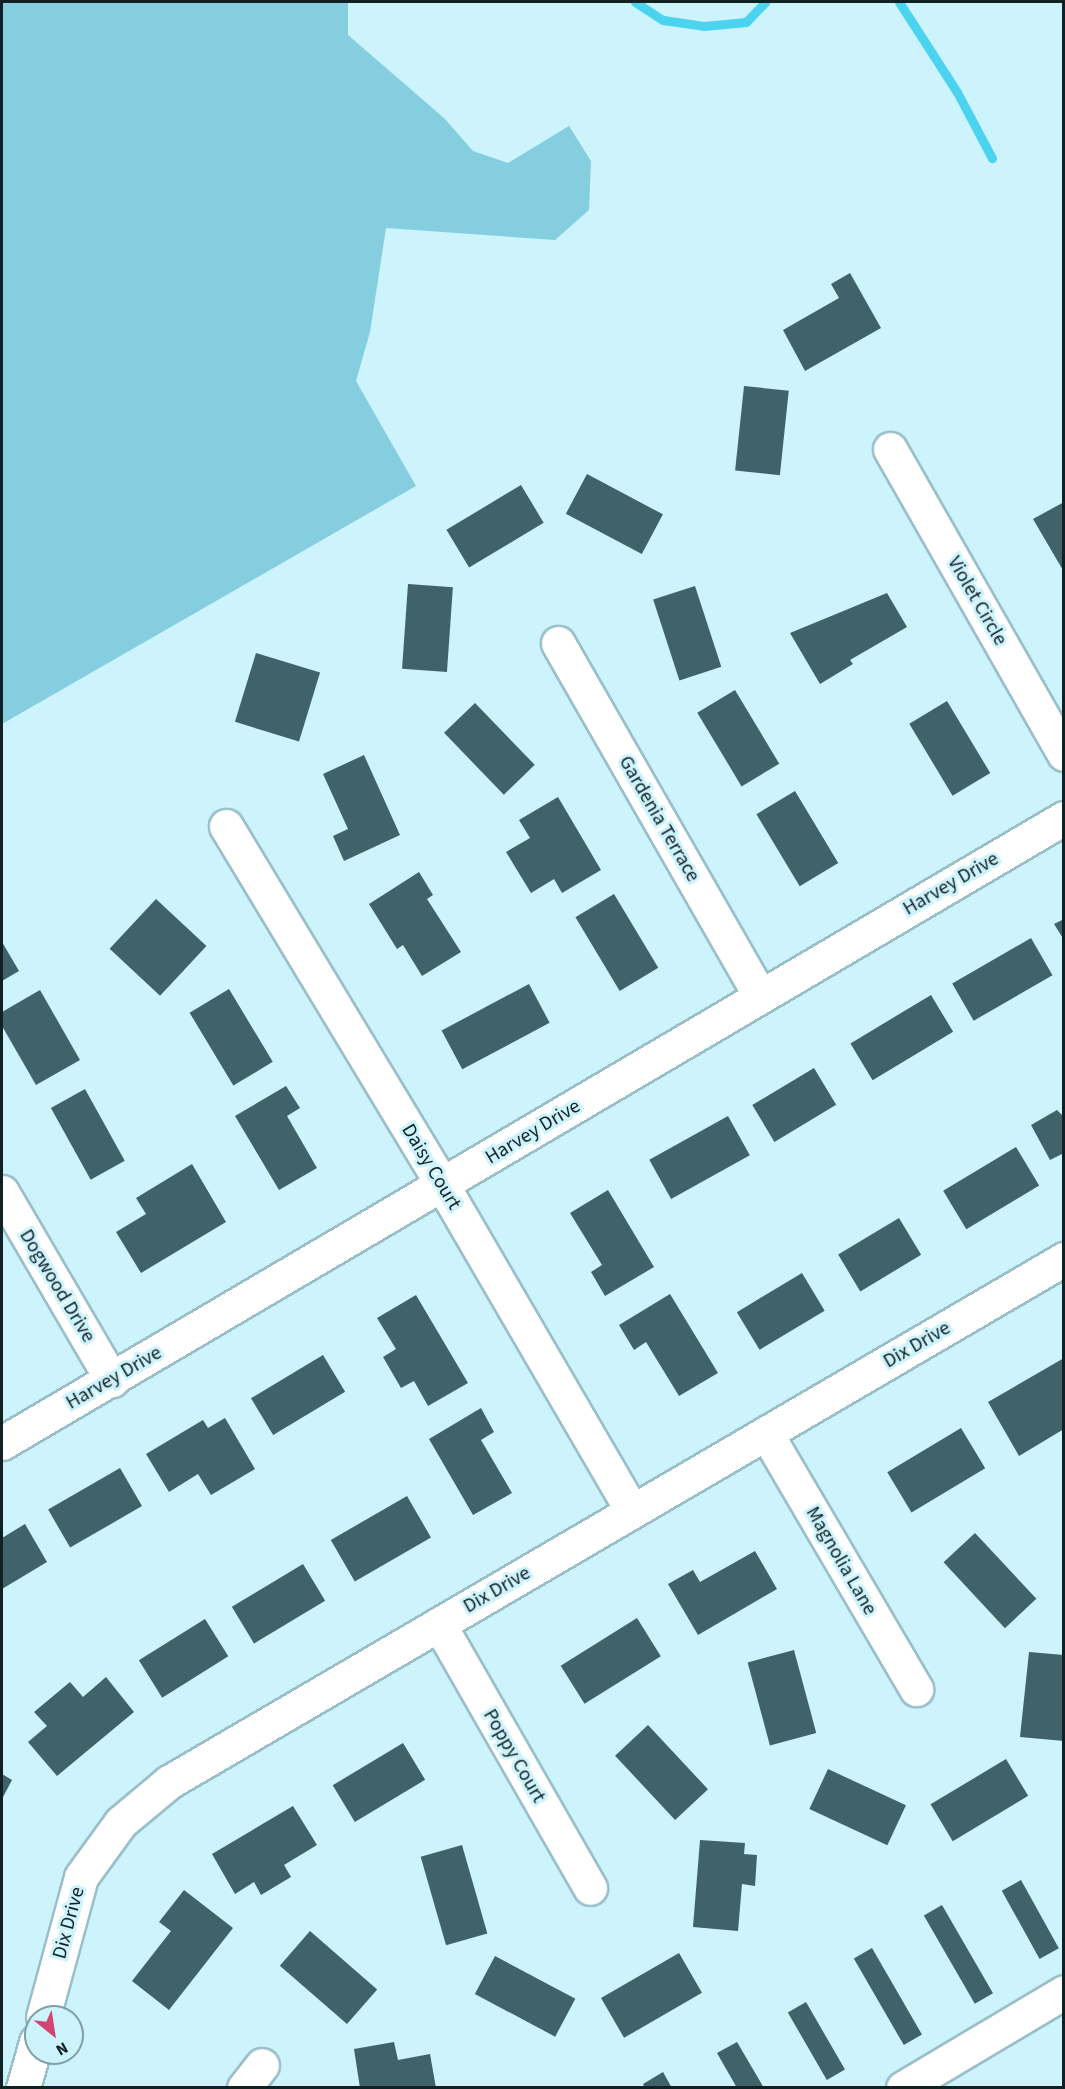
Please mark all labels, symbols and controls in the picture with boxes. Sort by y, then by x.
street label: Violet Circle [942,552,1012,650]
street label: Gardenia Terrace [613,752,705,886]
street label: Harvey Drive [899,847,1003,921]
street label: Harvey Drive [481,1094,585,1170]
street label: Daisy Court [396,1120,466,1214]
street label: Dogwood Drive [14,1225,100,1347]
street label: Dix Drive [879,1316,955,1374]
street label: Harvey Drive [62,1341,166,1415]
street label: Magnolia Lane [800,1503,882,1619]
street label: Dix Drive [459,1561,535,1619]
street label: Poppy Court [478,1705,550,1807]
street label: Dix Drive [48,1884,90,1962]
north arrow [24,2005,84,2065]
text: N [52,2037,72,2061]

